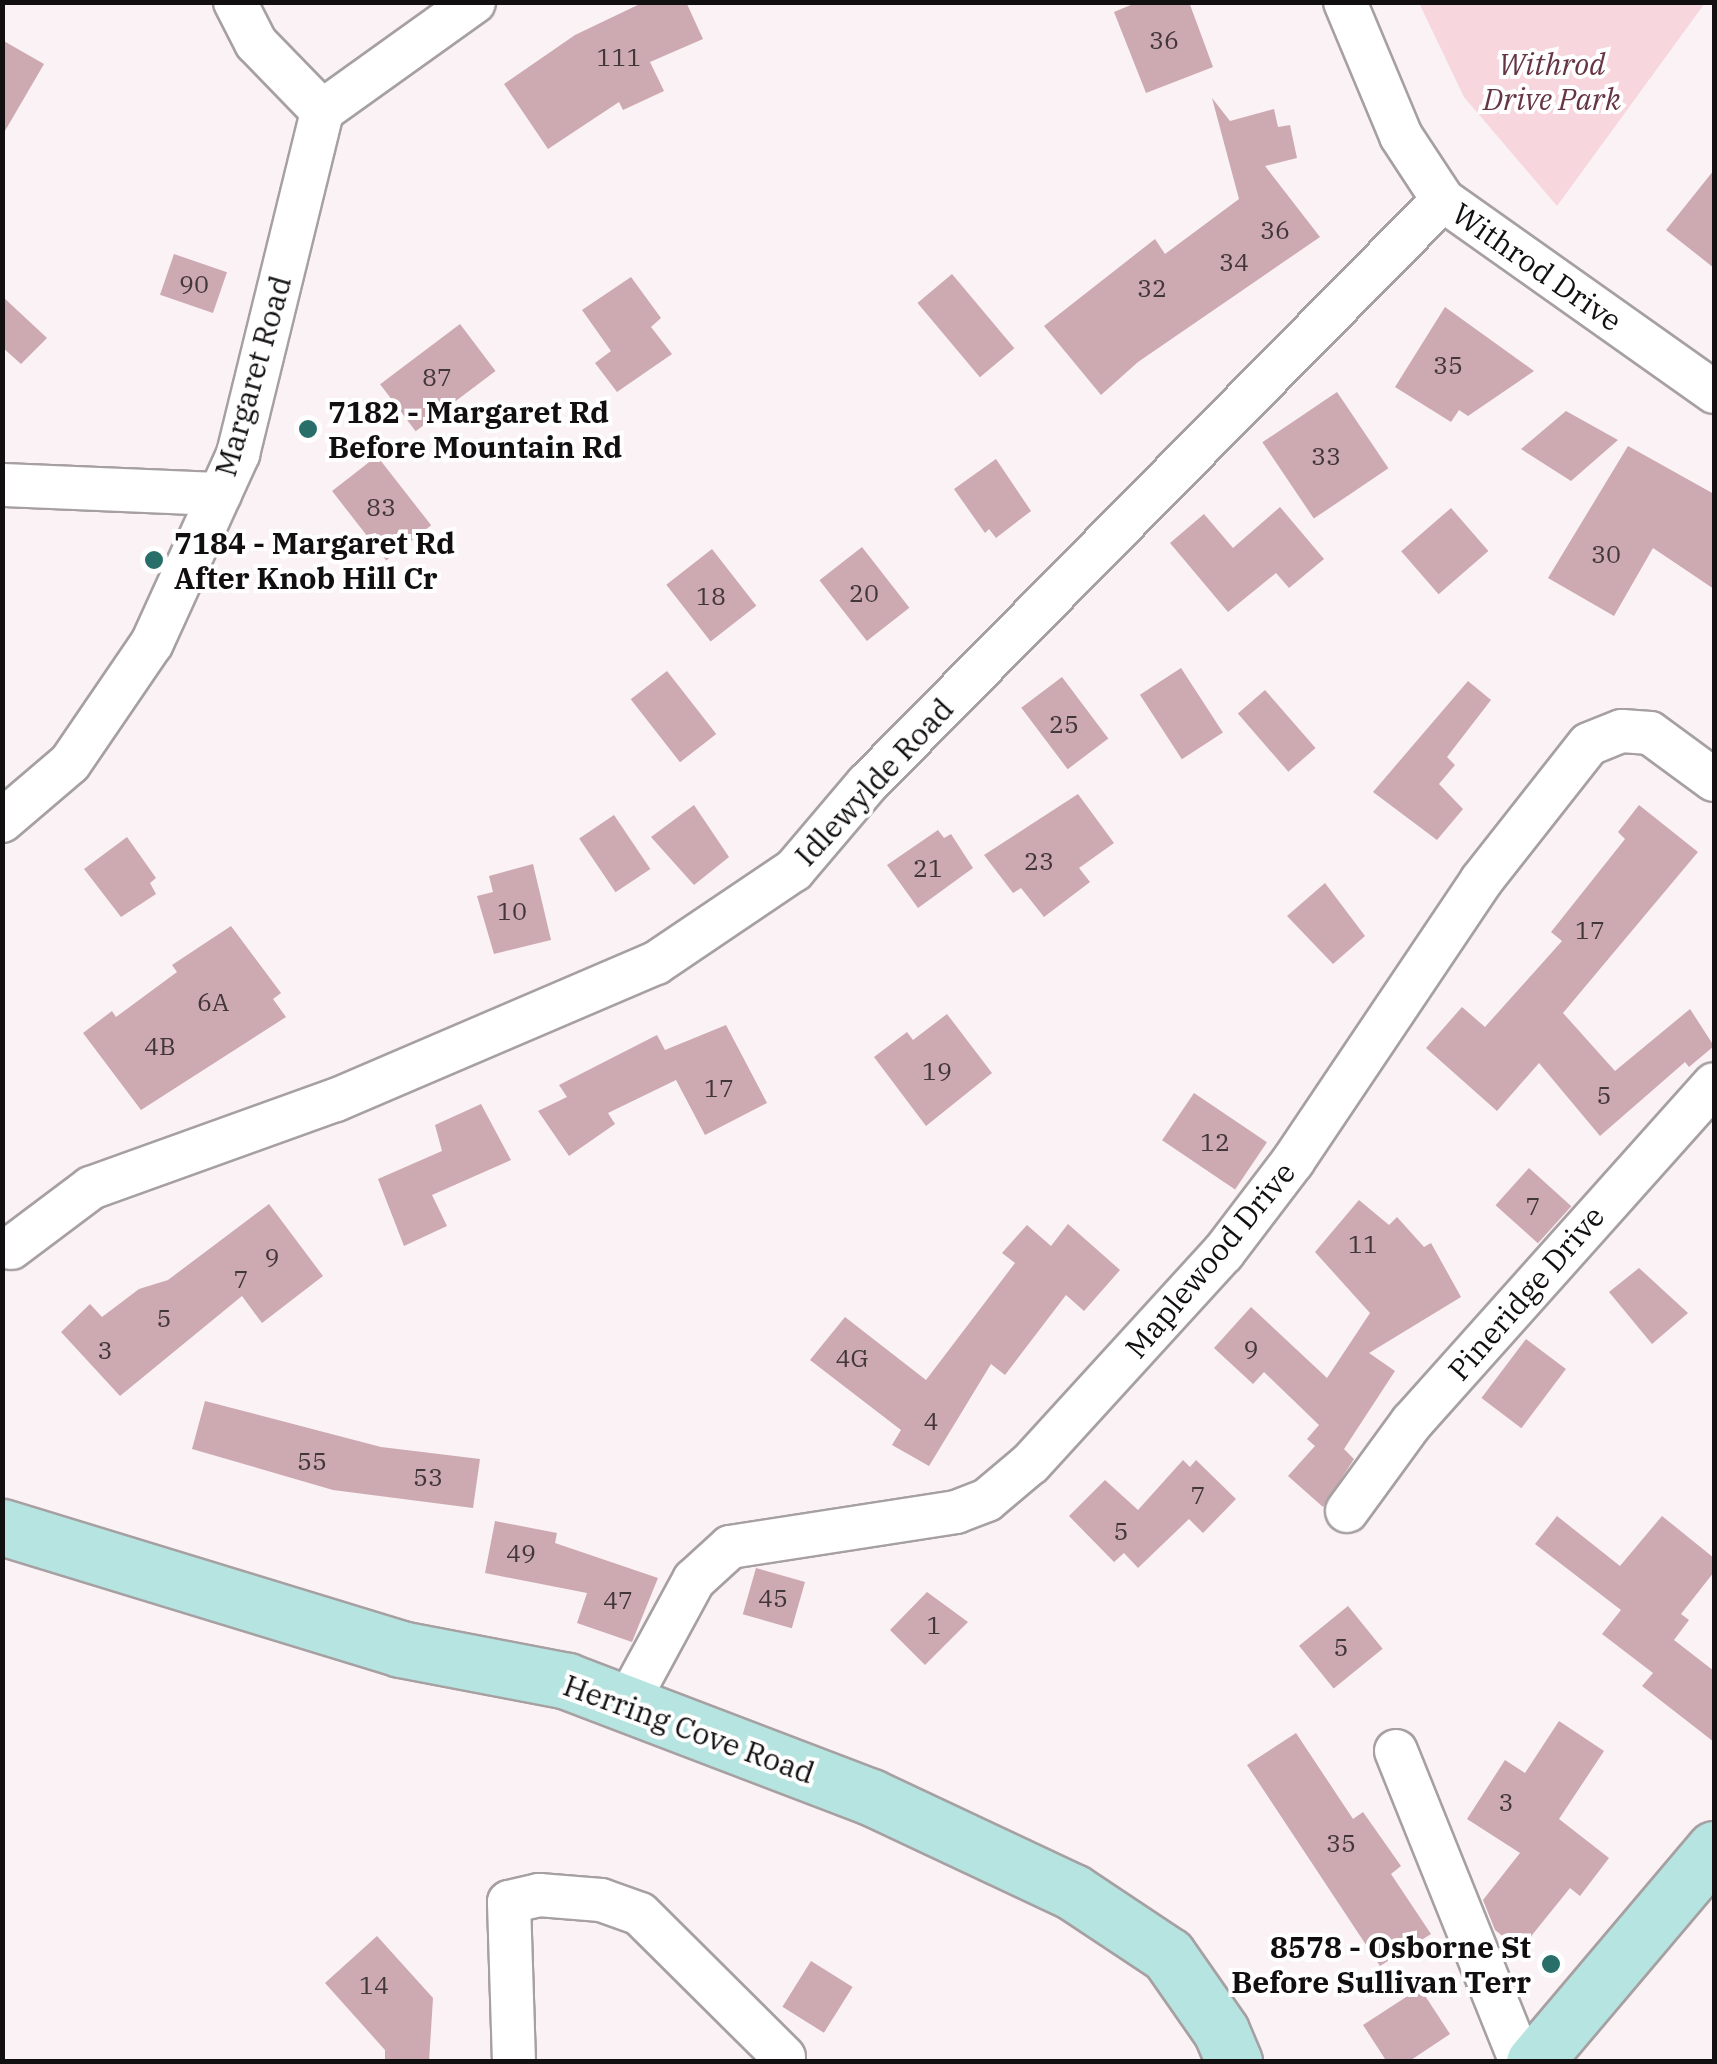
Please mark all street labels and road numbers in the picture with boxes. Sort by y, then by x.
street label: Withrod Drive [1445,195,1629,339]
street label: Margaret Road [207,272,299,480]
street label: Idlewylde Road [787,691,961,873]
street label: Maplewood Drive [1118,1155,1302,1365]
street label: Pineridge Drive [1440,1198,1612,1388]
street label: Herring Cove Road [559,1667,819,1791]

